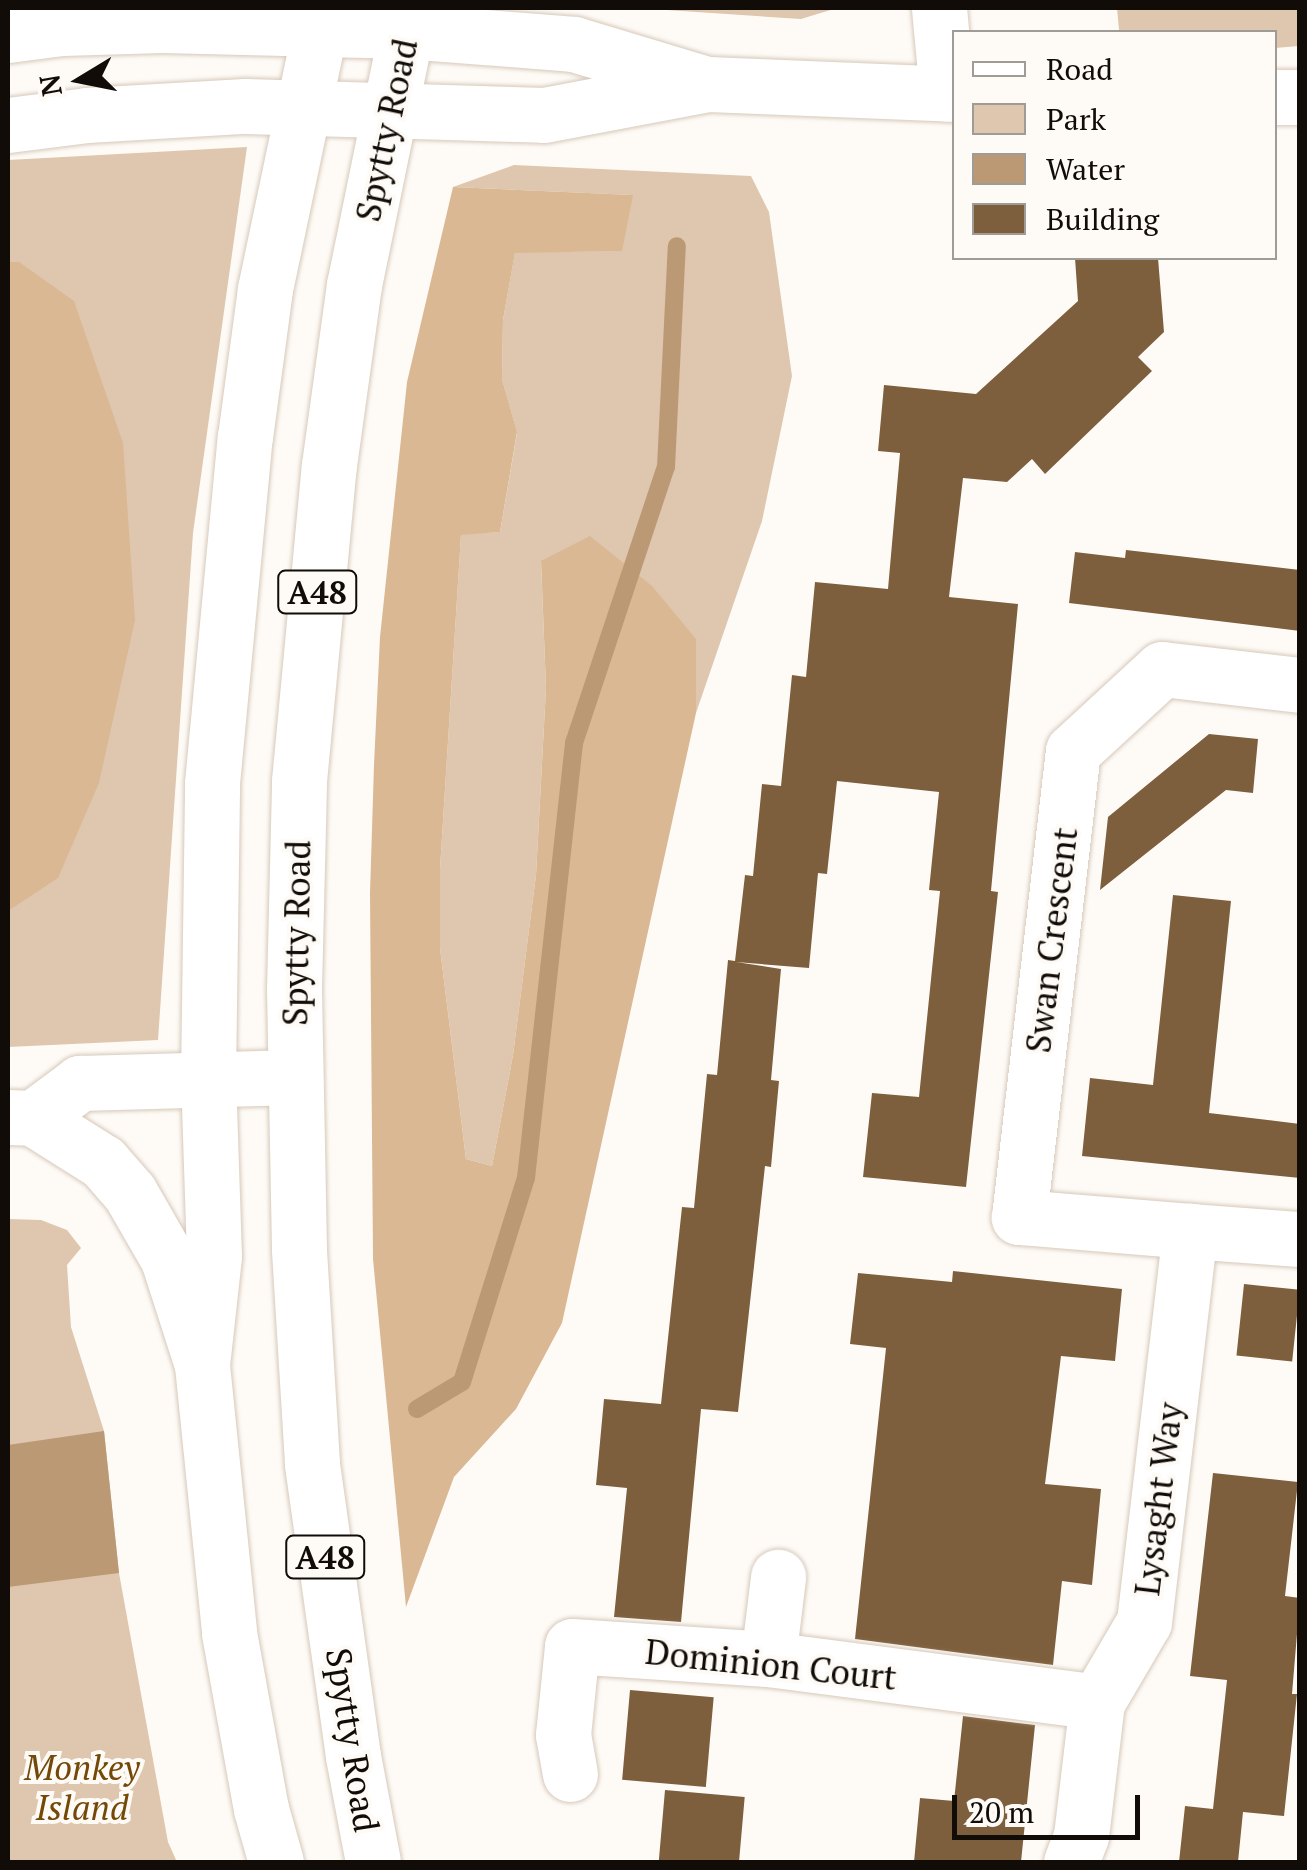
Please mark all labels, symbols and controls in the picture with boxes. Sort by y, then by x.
north arrow [30,30,130,130]
legend [952,30,1277,260]
street label: Spytty Road [346,35,426,225]
text: Road [1046,49,1113,89]
text: N [30,72,70,99]
text: Park [1046,99,1106,139]
text: Water [1046,149,1125,189]
text: Building [1046,199,1159,239]
road number: A48 [277,565,357,619]
street label: Swan Crescent [1016,825,1086,1055]
street label: Spytty Road [273,840,319,1026]
street label: Lysaght Way [1125,1400,1191,1598]
road number: A48 [285,1530,365,1584]
street label: Dominion Court [643,1630,899,1698]
street label: Spytty Road [318,1645,388,1835]
park label: Monkey Island [24,1746,140,1828]
scale bar [957,1775,1144,1837]
text: 20 m [969,1792,1034,1832]

